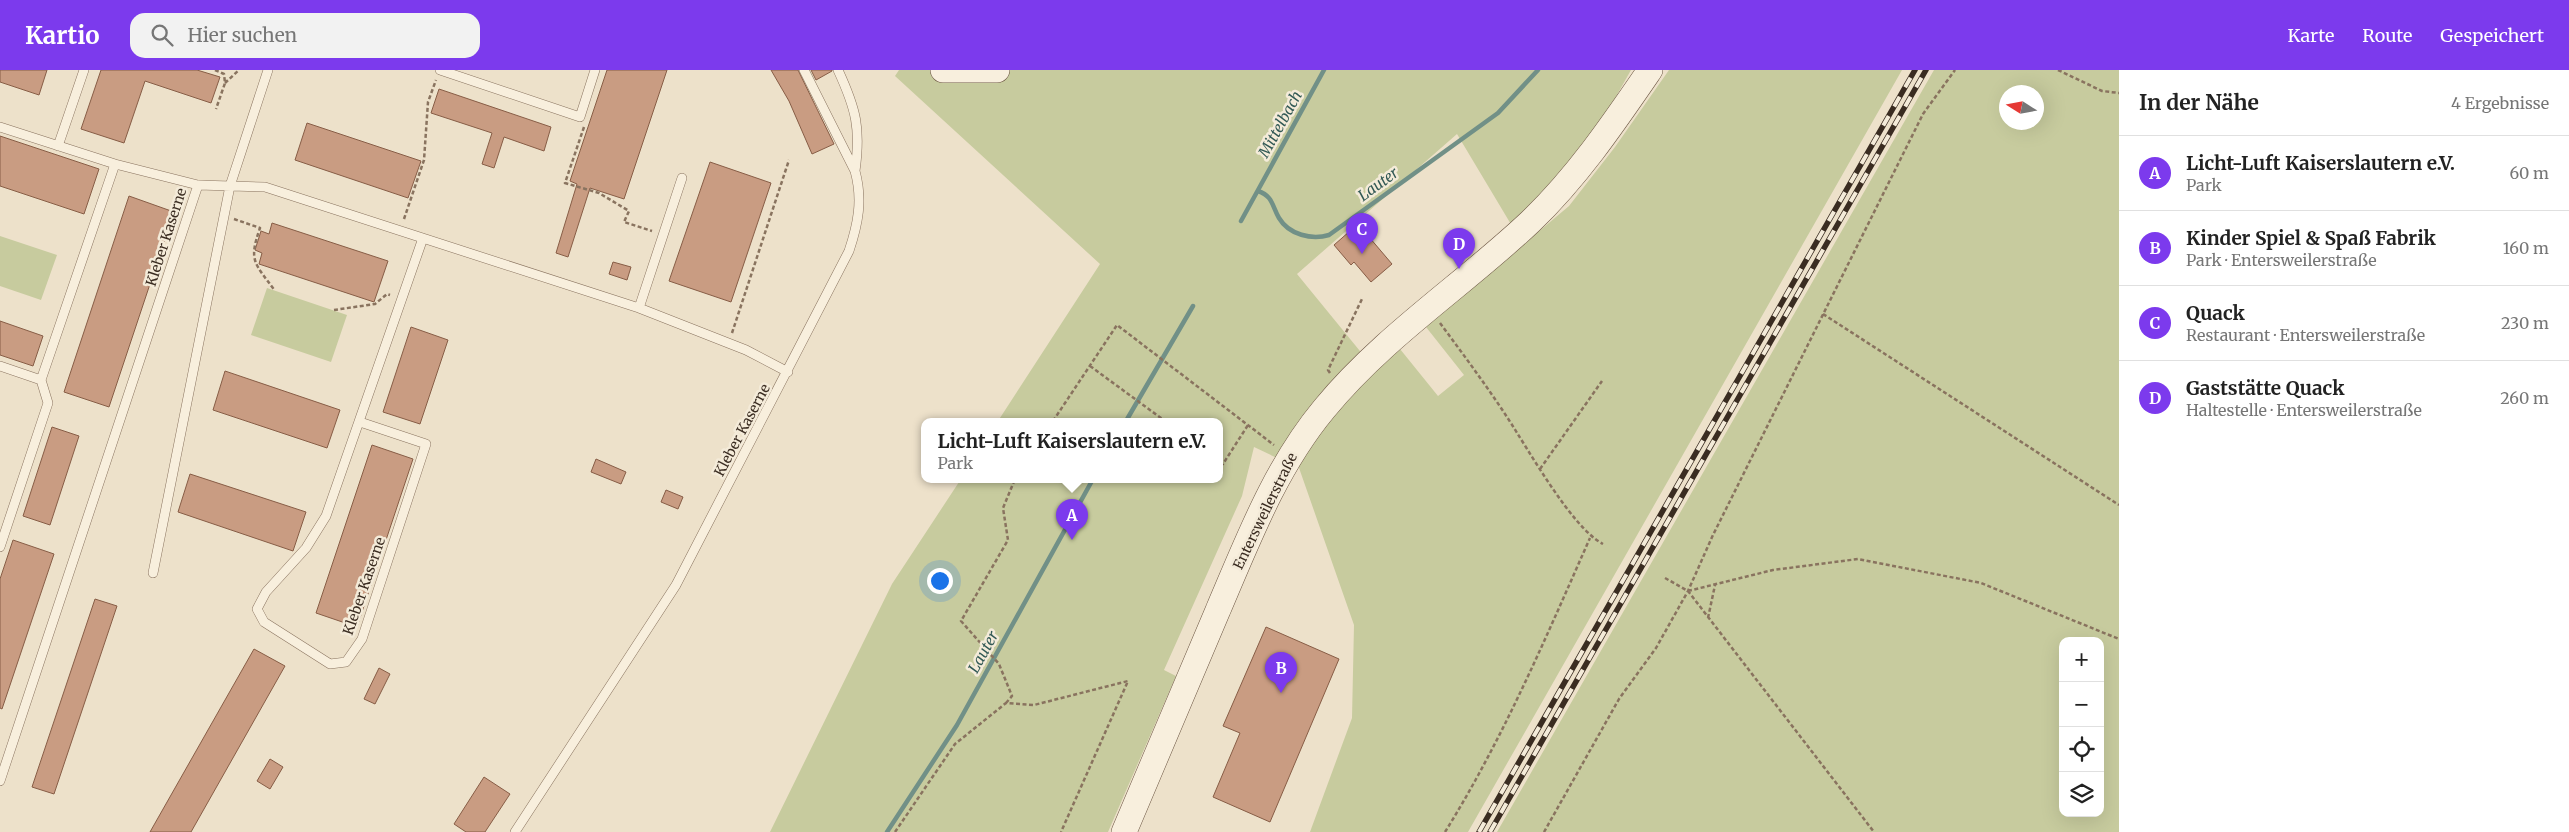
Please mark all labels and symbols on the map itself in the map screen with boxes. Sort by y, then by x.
north arrow [1999,85,2044,130]
water label: Mittelbach [1253,87,1306,162]
water label: Lauter [1354,163,1402,205]
street label: Kleber Kaserne [142,186,190,288]
pin: C [1346,213,1378,254]
pin: D [1443,228,1475,269]
street label: Kleber Kaserne [710,381,774,479]
street label: Entersweilerstraße [1229,450,1301,572]
pin: A [1056,499,1088,540]
street label: Kleber Kaserne [339,535,389,637]
your location [927,568,953,594]
water label: Lauter [964,627,1003,676]
pin: B [1265,652,1297,693]

